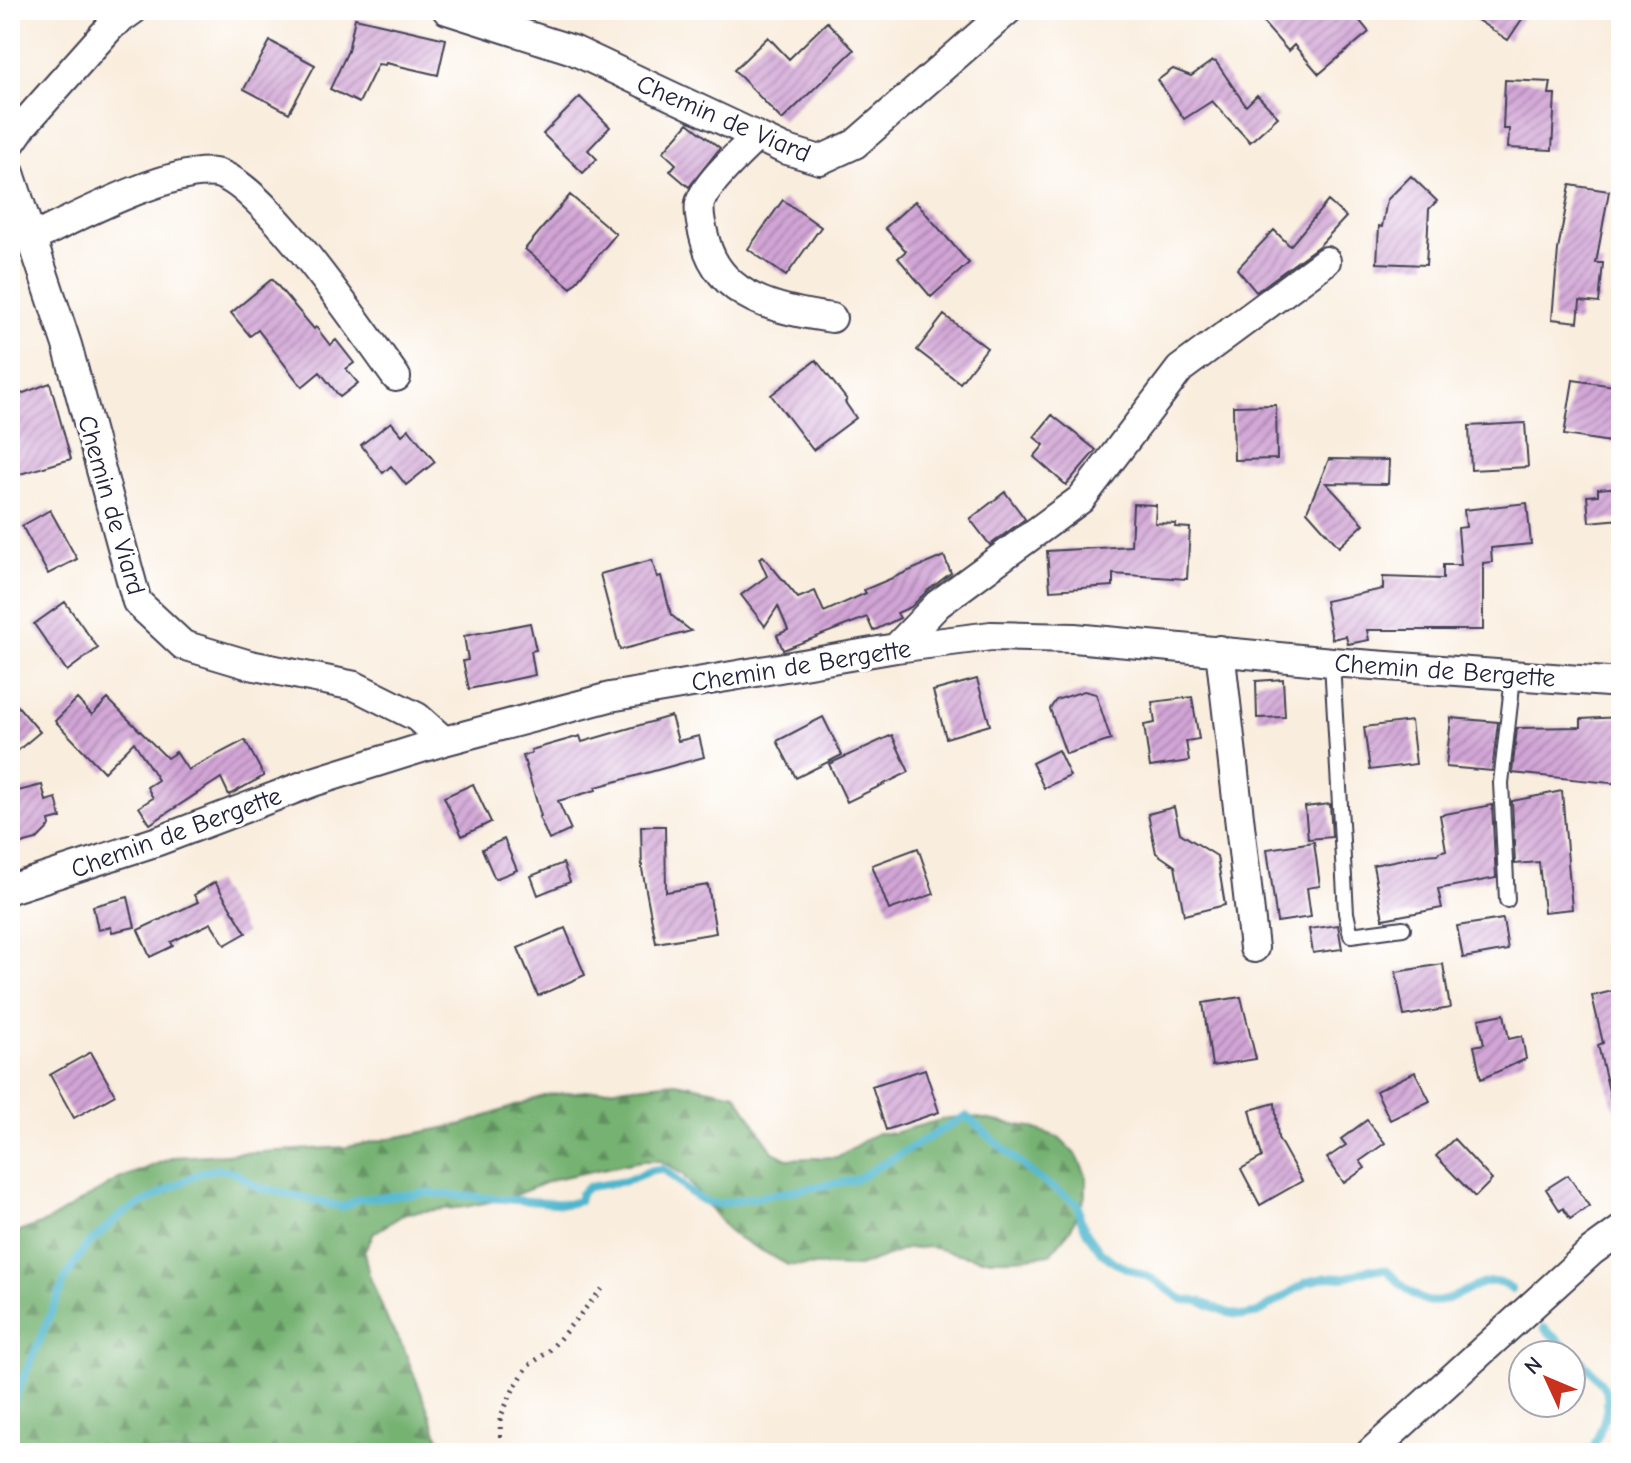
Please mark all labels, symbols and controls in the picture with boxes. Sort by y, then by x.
street label: Chemin de Viard [632,69,815,169]
street label: Chemin de Viard [71,412,151,599]
street label: Chemin de Bergette [689,634,913,698]
street label: Chemin de Bergette [1333,648,1556,694]
street label: Chemin de Bergette [67,781,286,885]
north arrow [1507,1339,1587,1419]
text: N [1519,1352,1548,1380]

